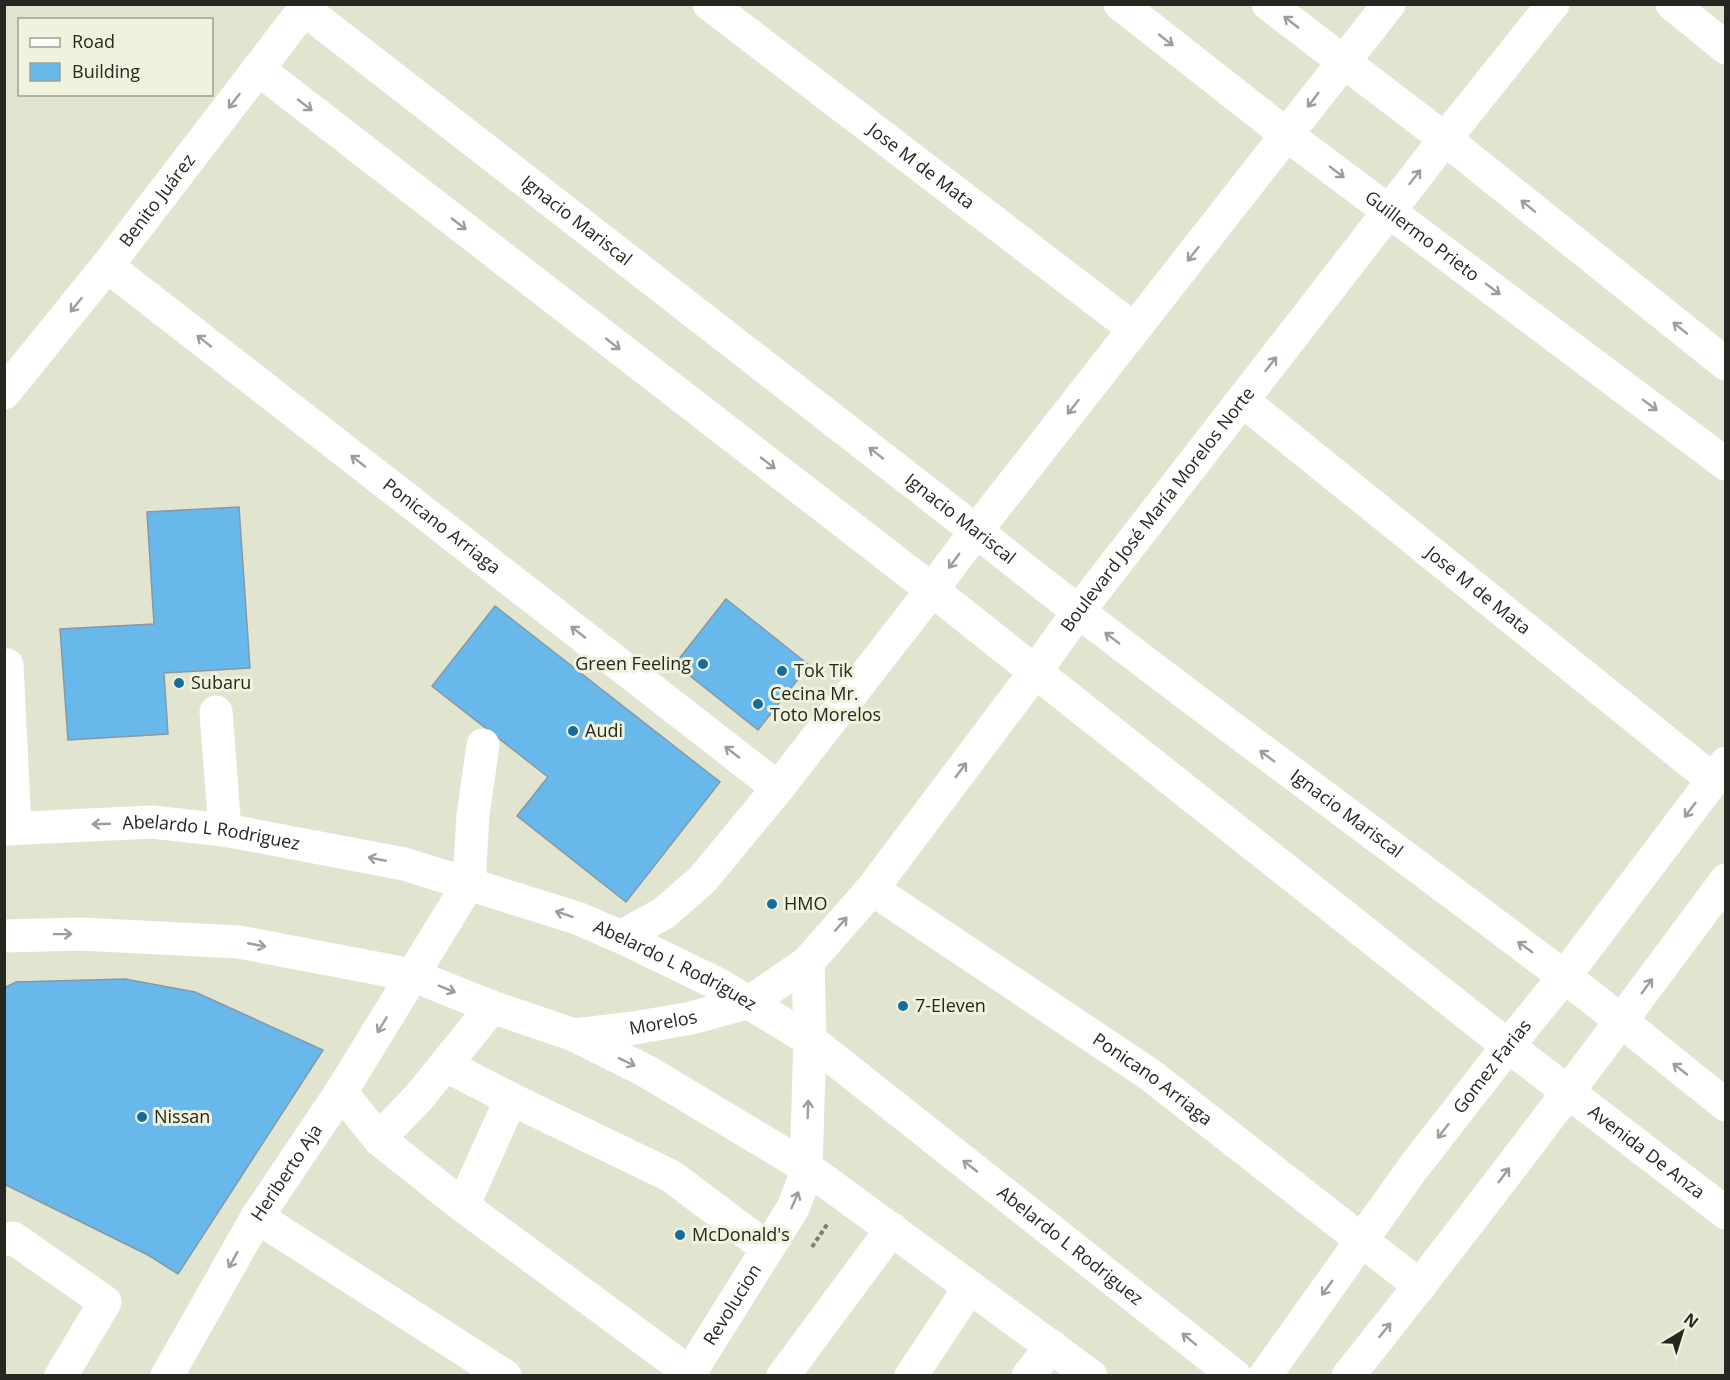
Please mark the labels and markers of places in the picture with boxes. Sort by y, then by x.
place label: Green Feeling [575,651,691,675]
marker: Green Feeling [696,657,710,671]
place label: Tok Tik [794,658,853,682]
marker: Tok Tik [775,664,789,678]
place label: Subaru [191,670,251,694]
marker: Subaru [172,676,186,690]
place label: Cecina Mr. Toto Morelos [770,681,881,726]
marker: Cecina Mr. Toto Morelos [751,697,765,711]
place label: Audi [585,718,623,742]
marker: Audi [566,724,580,738]
place label: HMO [784,891,827,915]
marker: HMO [765,897,779,911]
place label: 7-Eleven [915,993,986,1017]
marker: 7-Eleven [896,999,910,1013]
place label: Nissan [154,1104,210,1128]
marker: Nissan [135,1110,149,1124]
place label: McDonald's [692,1222,790,1246]
marker: McDonald's [673,1228,687,1242]

